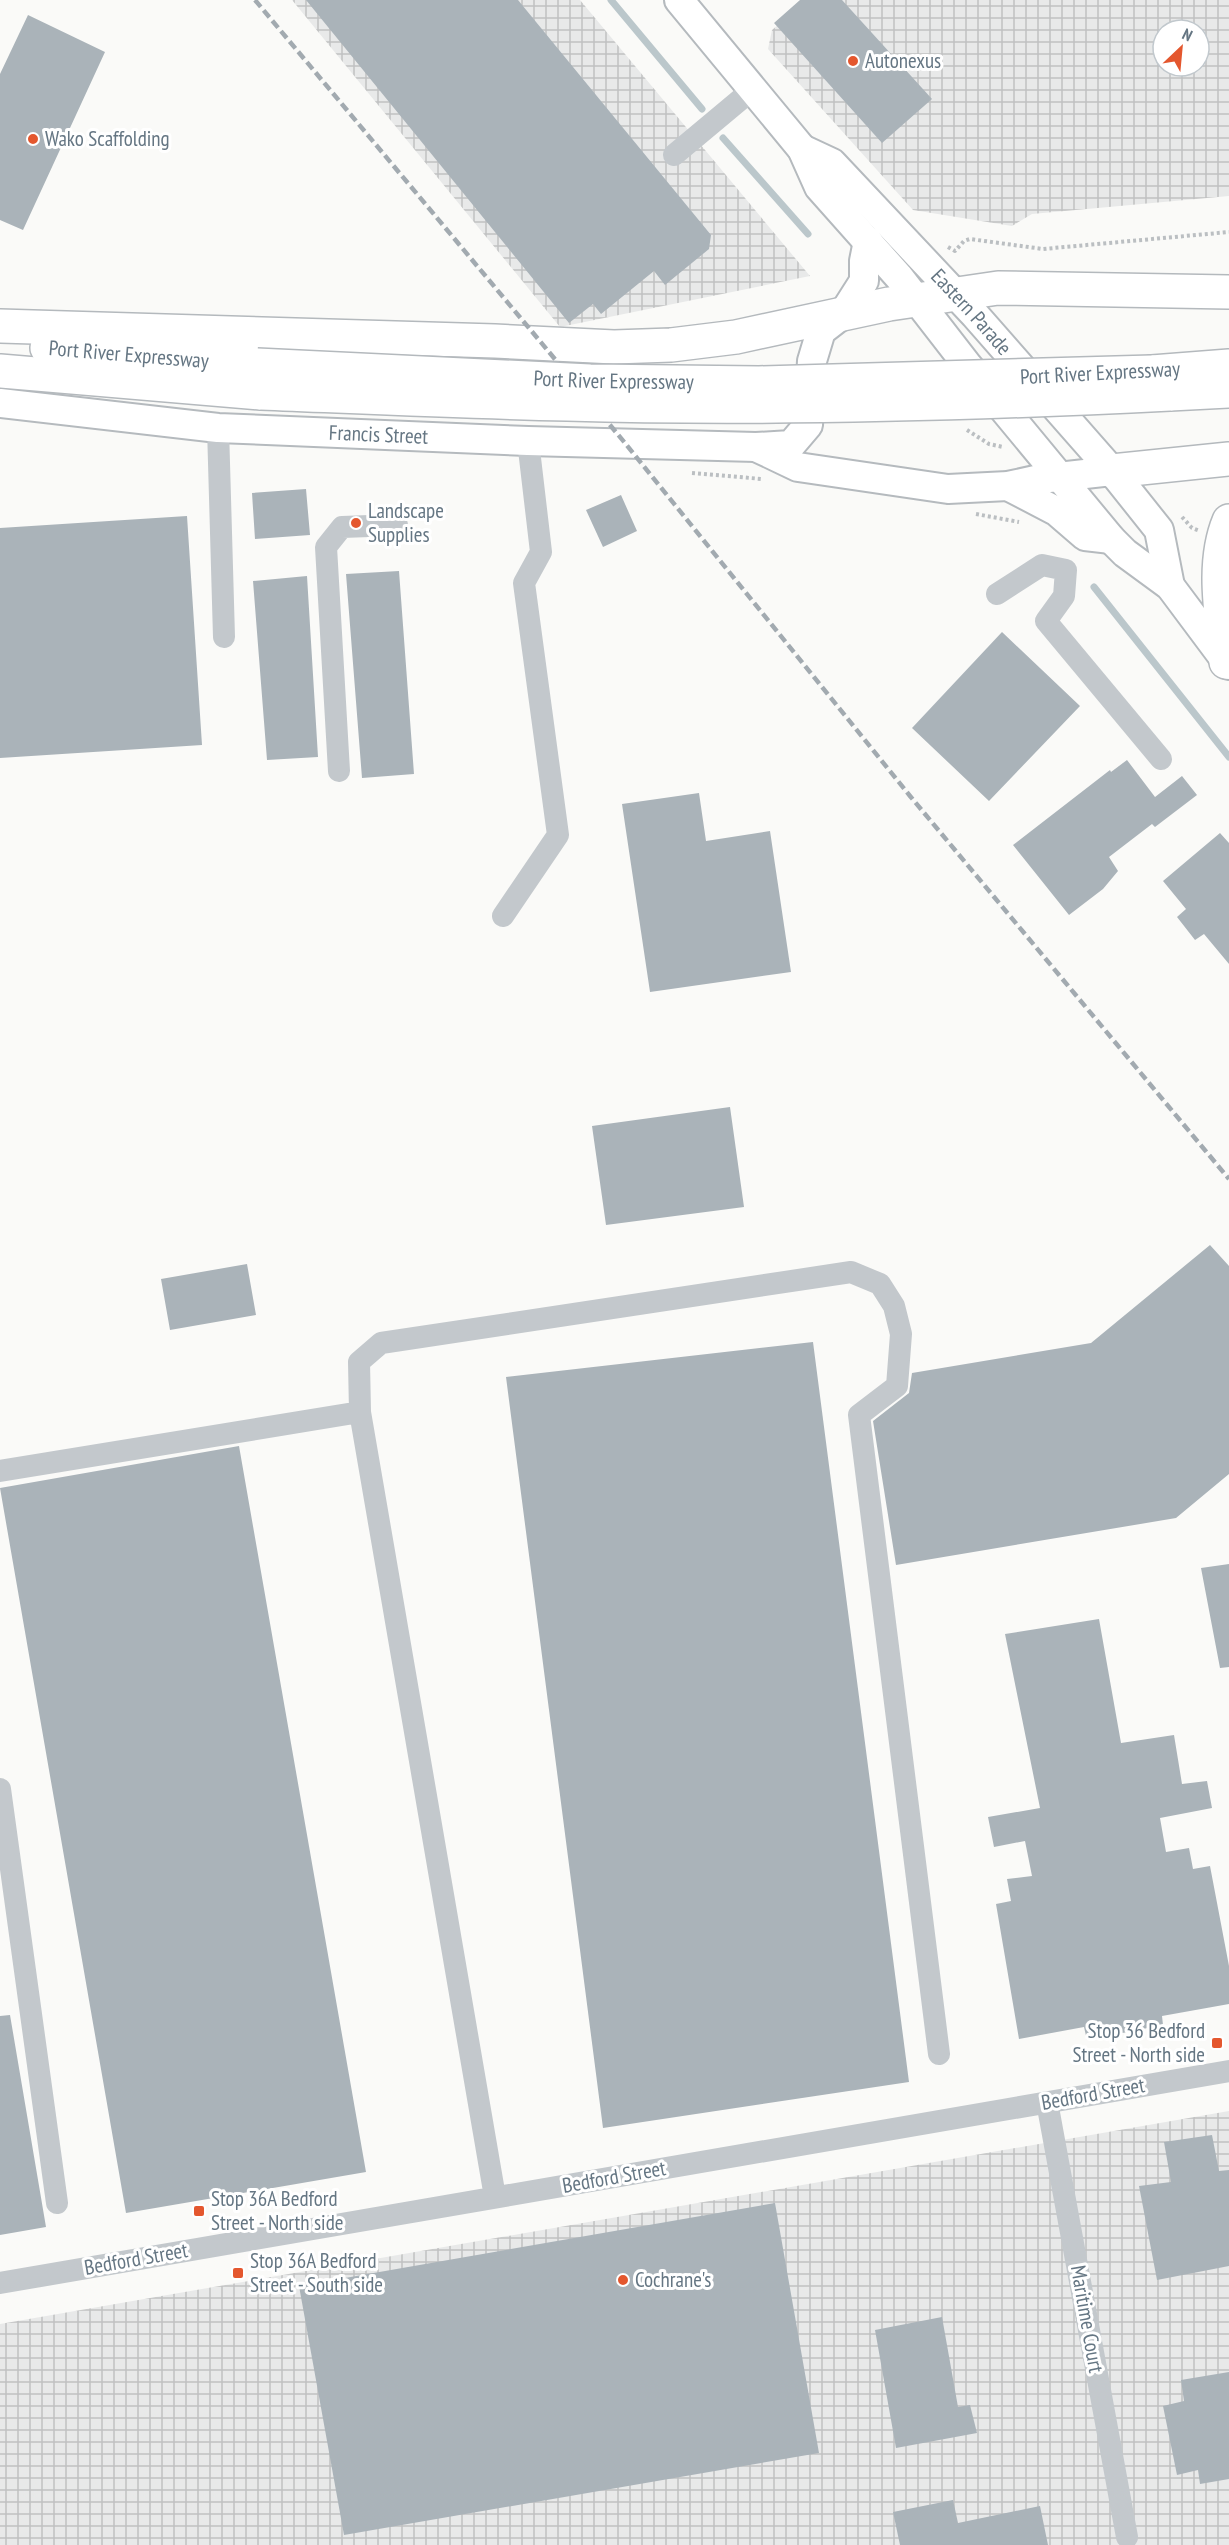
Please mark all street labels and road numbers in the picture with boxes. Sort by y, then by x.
street label: Eastern Parade [925,263,1018,360]
street label: Port River Expressway [48,334,210,374]
street label: Port River Expressway [1019,355,1181,390]
street label: Port River Expressway [533,364,694,395]
street label: Francis Street [328,419,429,450]
street label: Bedford Street [1039,2071,1147,2116]
street label: Bedford Street [560,2154,668,2199]
street label: Bedford Street [82,2236,190,2281]
street label: Maritime Court [1065,2263,1110,2375]

